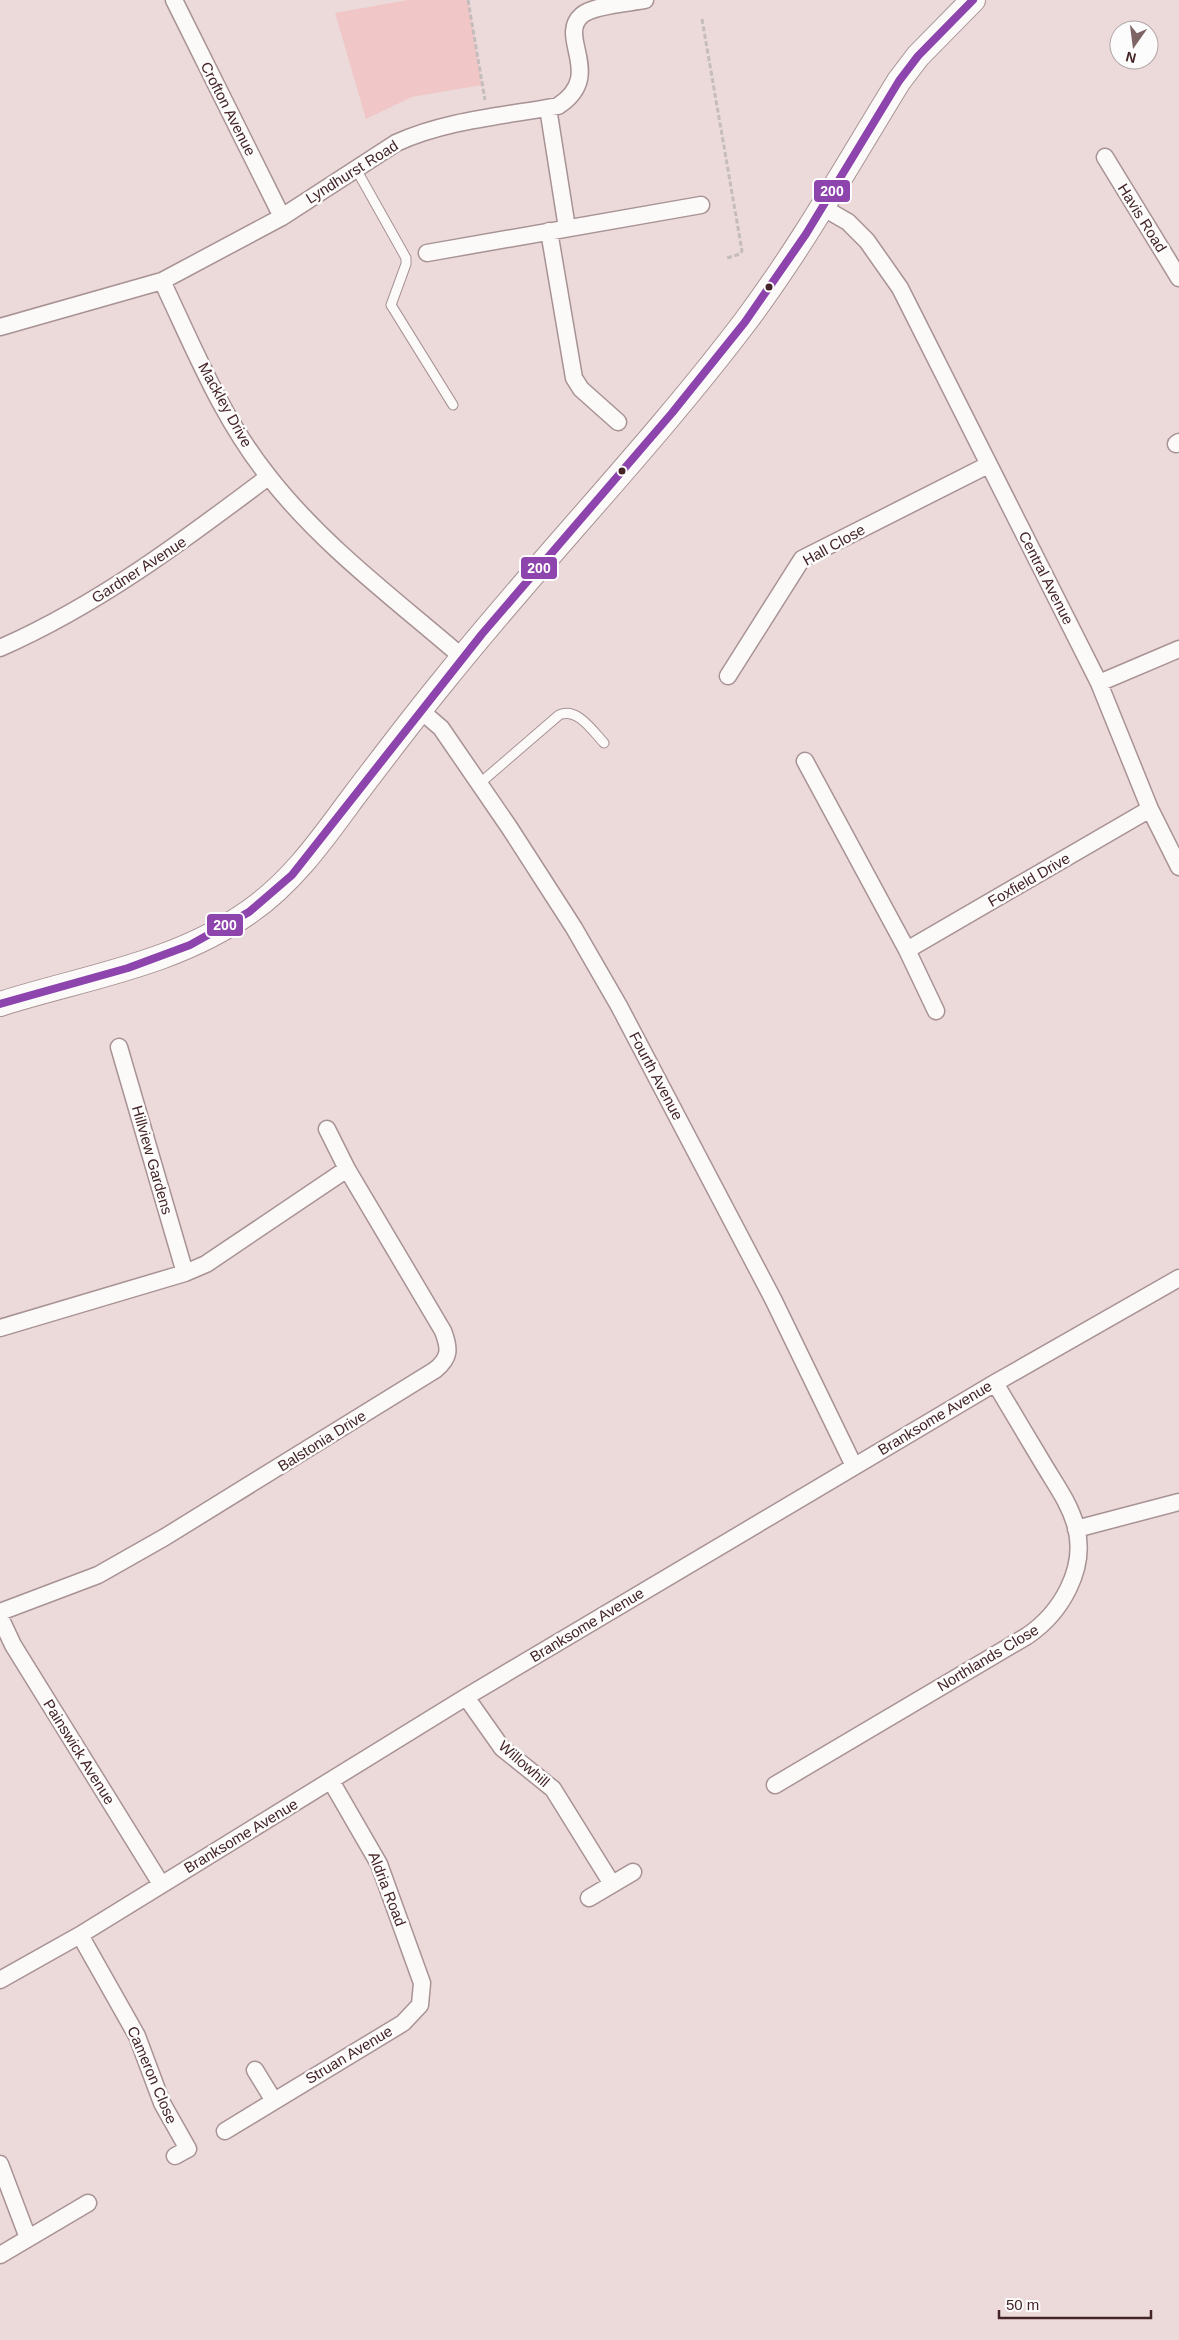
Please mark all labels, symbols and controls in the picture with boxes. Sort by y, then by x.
north arrow [1109,20,1159,70]
text: N [1124,49,1138,67]
street label: Crofton Avenue [197,59,259,159]
street label: Lyndhurst Road [303,136,401,207]
line badge: 200 [813,179,851,203]
street label: Havis Road [1115,180,1170,255]
text: 200 [820,183,844,199]
unlabelled marker [764,282,774,292]
street label: Mackley Drive [195,359,256,450]
unlabelled marker [617,466,627,476]
street label: Hall Close [800,521,868,569]
street label: Central Avenue [1016,528,1077,627]
street label: Gardner Avenue [88,533,189,606]
line badge: 200 [520,556,558,580]
text: 200 [527,560,551,576]
street label: Foxfield Drive [985,849,1073,910]
line badge: 200 [206,913,244,937]
text: 200 [213,917,237,933]
street label: Fourth Avenue [626,1029,687,1123]
street label: Hillview Gardens [129,1103,176,1216]
street label: Branksome Avenue [875,1377,995,1458]
street label: Balstonia Drive [274,1407,369,1475]
street label: Branksome Avenue [527,1584,647,1665]
street label: Northlands Close [934,1621,1041,1694]
street label: Painswick Avenue [40,1696,119,1807]
street label: Willowhill [495,1737,553,1790]
street label: Branksome Avenue [181,1795,301,1876]
street label: Aldria Road [365,1849,409,1928]
street label: Struan Avenue [302,2022,395,2087]
street label: Cameron Close [124,2024,181,2126]
scale bar [999,2288,1152,2320]
text: 50 m [1006,2296,1039,2313]

